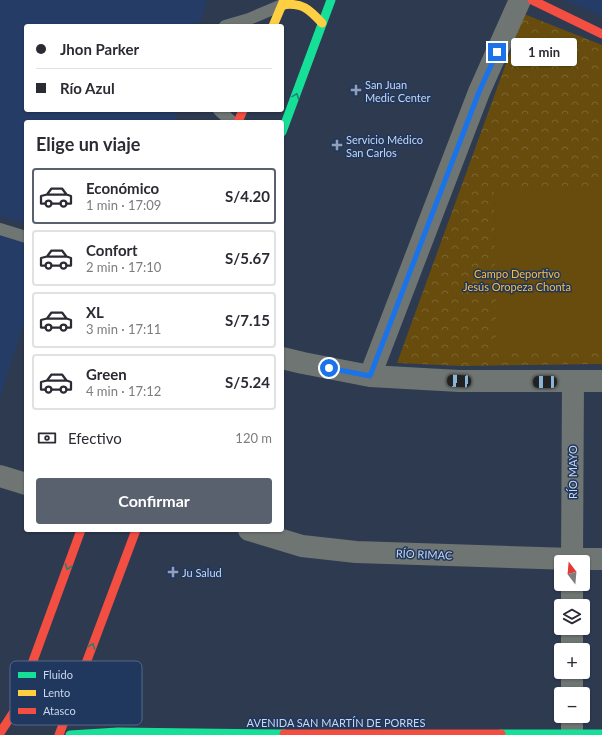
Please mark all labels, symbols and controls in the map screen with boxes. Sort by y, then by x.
callout: 1 min [511,38,577,66]
text: Jhon Parker [60,40,139,58]
route end [488,43,506,61]
text: 1 min [528,44,560,60]
place label: San Juan Medic Center [365,78,431,104]
text: Río Azul [60,79,115,97]
marker: San Juan Medic Center [350,84,362,96]
one-way arrow [291,92,299,99]
text: Elige un viaje [36,133,140,155]
place label: Servicio Médico San Carlos [346,133,423,159]
marker: Servicio Médico San Carlos [331,139,343,151]
icon: car [38,178,74,214]
text: Económico [86,179,159,197]
text: S/4.20 [225,187,270,205]
text: 1 min · 17:09 [86,197,161,213]
icon: car [38,240,74,276]
text: Confort [86,241,138,259]
text: S/5.67 [225,249,270,267]
text: 2 min · 17:10 [86,259,161,275]
park label: Campo Deportivo Jesús Oropeza Chonta [463,267,571,293]
icon: car [38,302,74,338]
text: XL [86,303,104,321]
text: S/7.15 [225,311,270,329]
text: 3 min · 17:11 [86,321,161,337]
route start [320,359,338,377]
icon: car [38,364,74,400]
text: Green [86,365,127,383]
text: S/5.24 [225,373,270,391]
car [447,374,471,388]
car [533,376,557,388]
text: 4 min · 17:12 [86,383,161,399]
icon: cash [36,427,58,449]
text: Efectivo [68,429,122,447]
text: 120 m [235,430,272,446]
street label: RÍO MAYO [566,445,579,499]
button: Confirmar [36,478,272,524]
street label: RÍO RIMAC [396,547,453,562]
north arrow [554,555,590,591]
map controls [554,555,590,723]
one-way arrow [64,563,72,570]
marker: Ju Salud [167,566,179,578]
place label: Ju Salud [182,566,222,579]
button: layers [554,599,590,635]
one-way arrow [87,643,95,650]
button: + [554,643,590,679]
legend [10,661,142,725]
text: Fluido [43,668,73,681]
text: Lento [43,686,70,699]
button: − [554,687,590,723]
text: Atasco [43,704,76,717]
street label: AVENIDA SAN MARTÍN DE PORRES [247,716,425,729]

